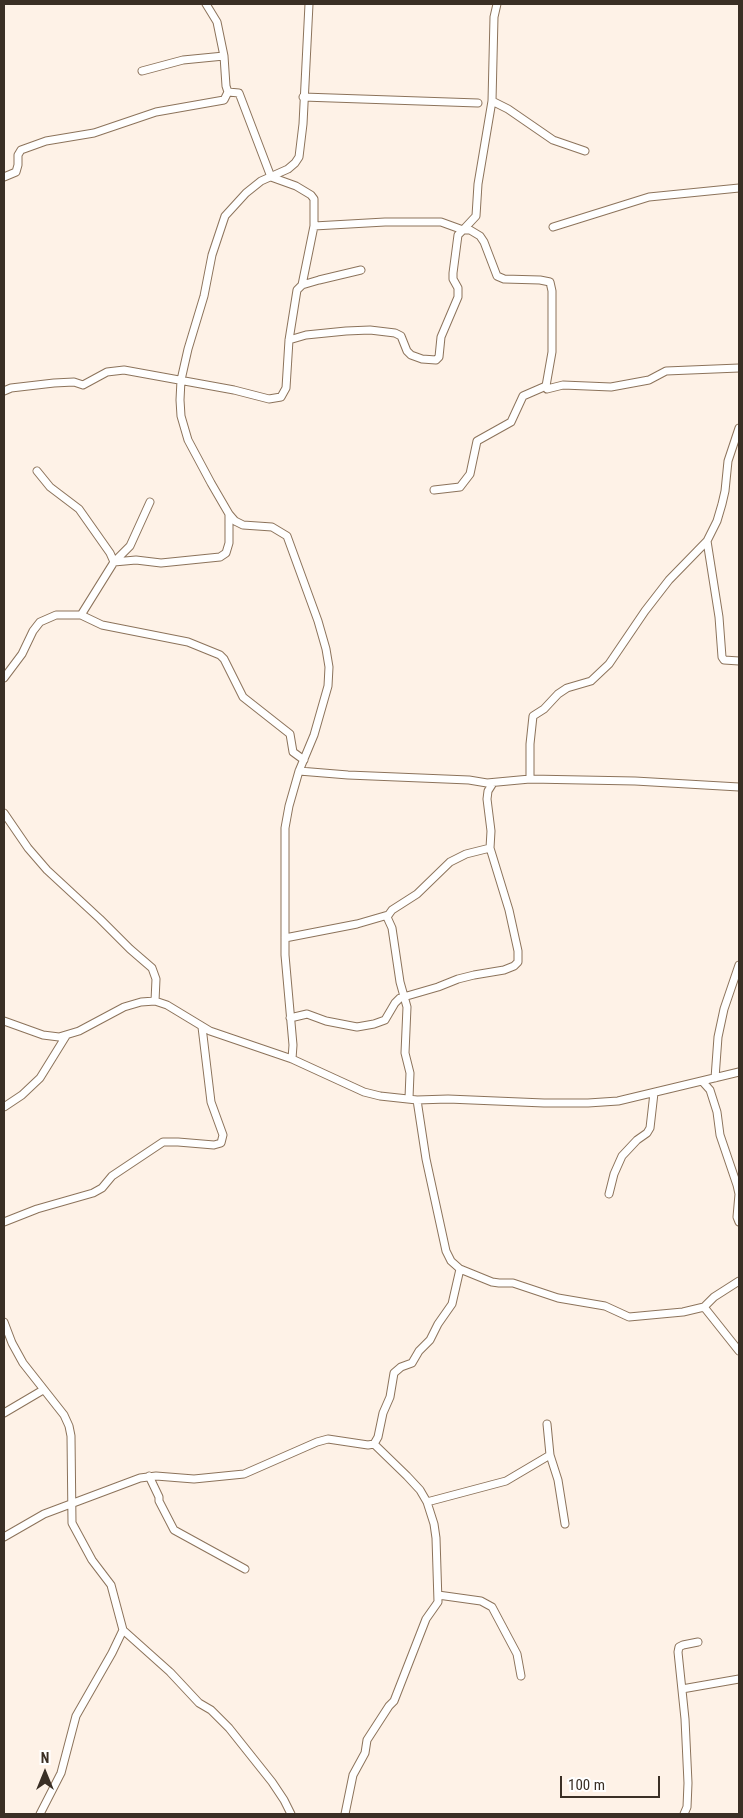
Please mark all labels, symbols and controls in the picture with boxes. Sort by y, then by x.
north arrow [20,1748,70,1798]
text: N [41,1750,49,1766]
scale bar [563,1766,663,1798]
text: 100 m [568,1776,605,1794]

